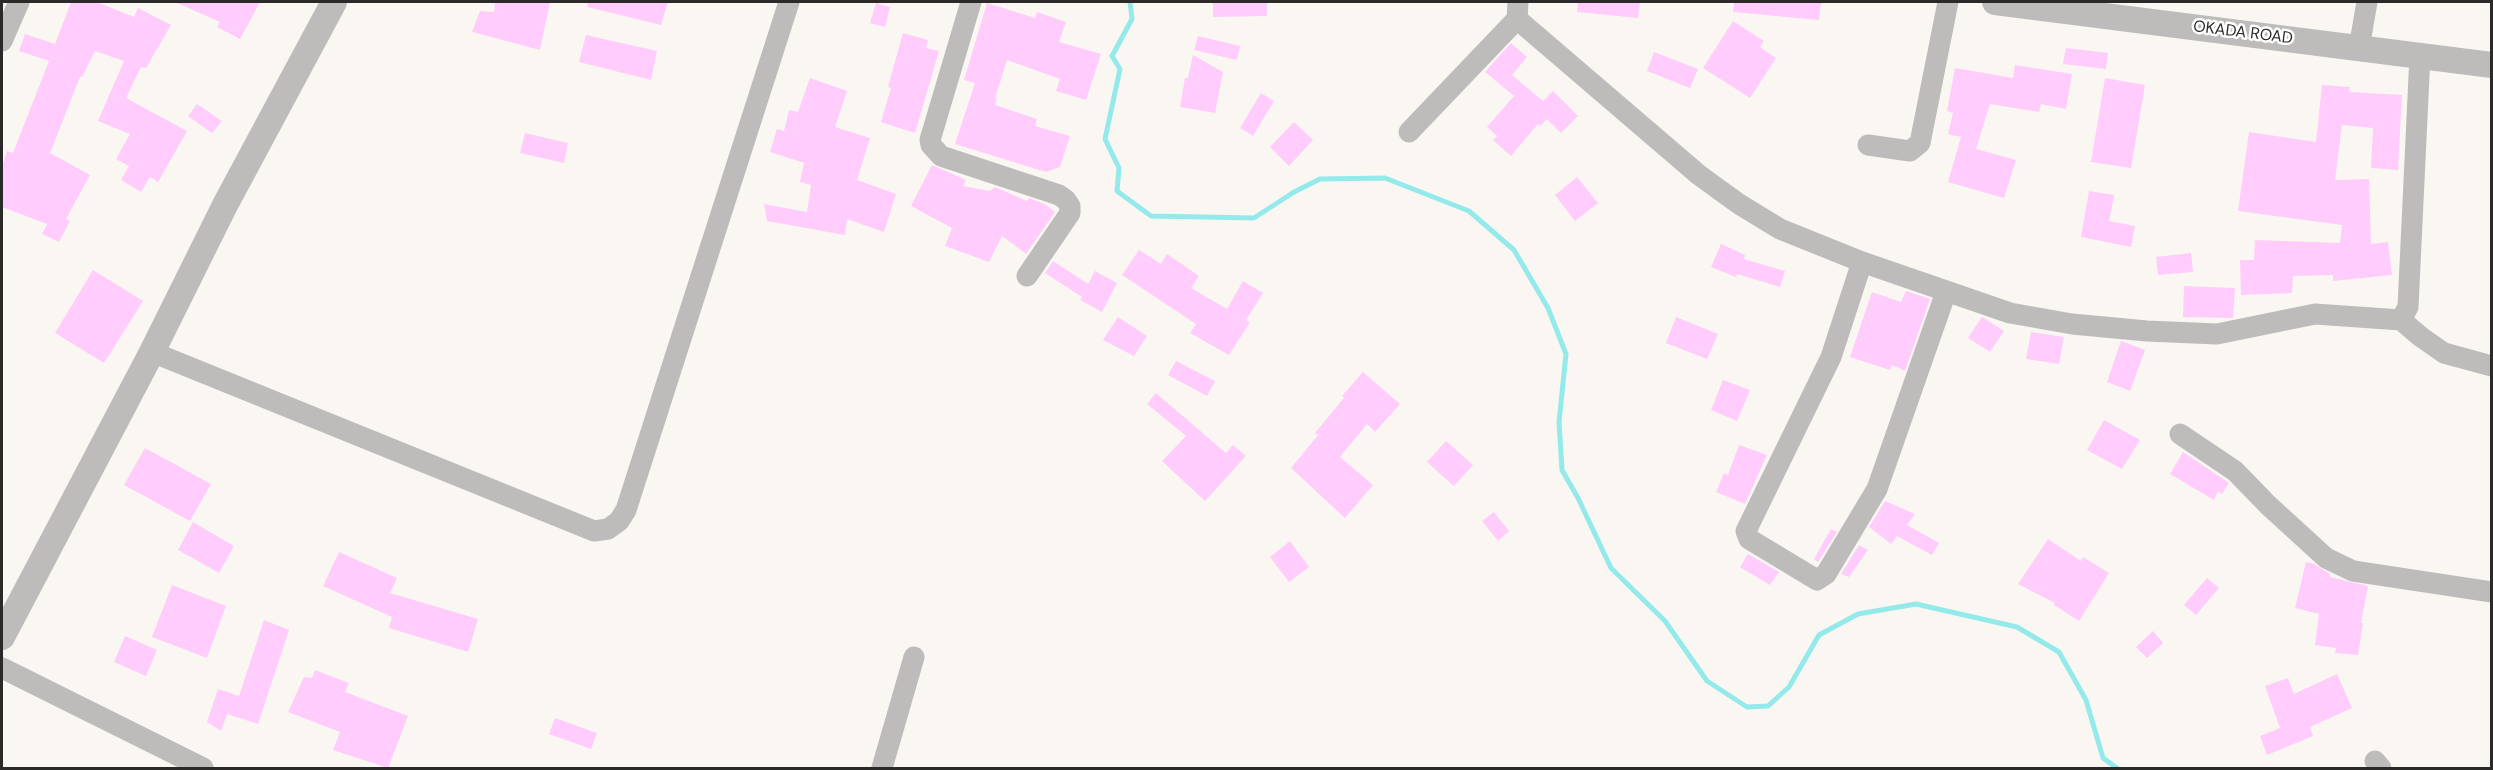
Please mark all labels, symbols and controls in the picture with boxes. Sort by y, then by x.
street label: OKADA ROAD [2192,17,2294,49]

